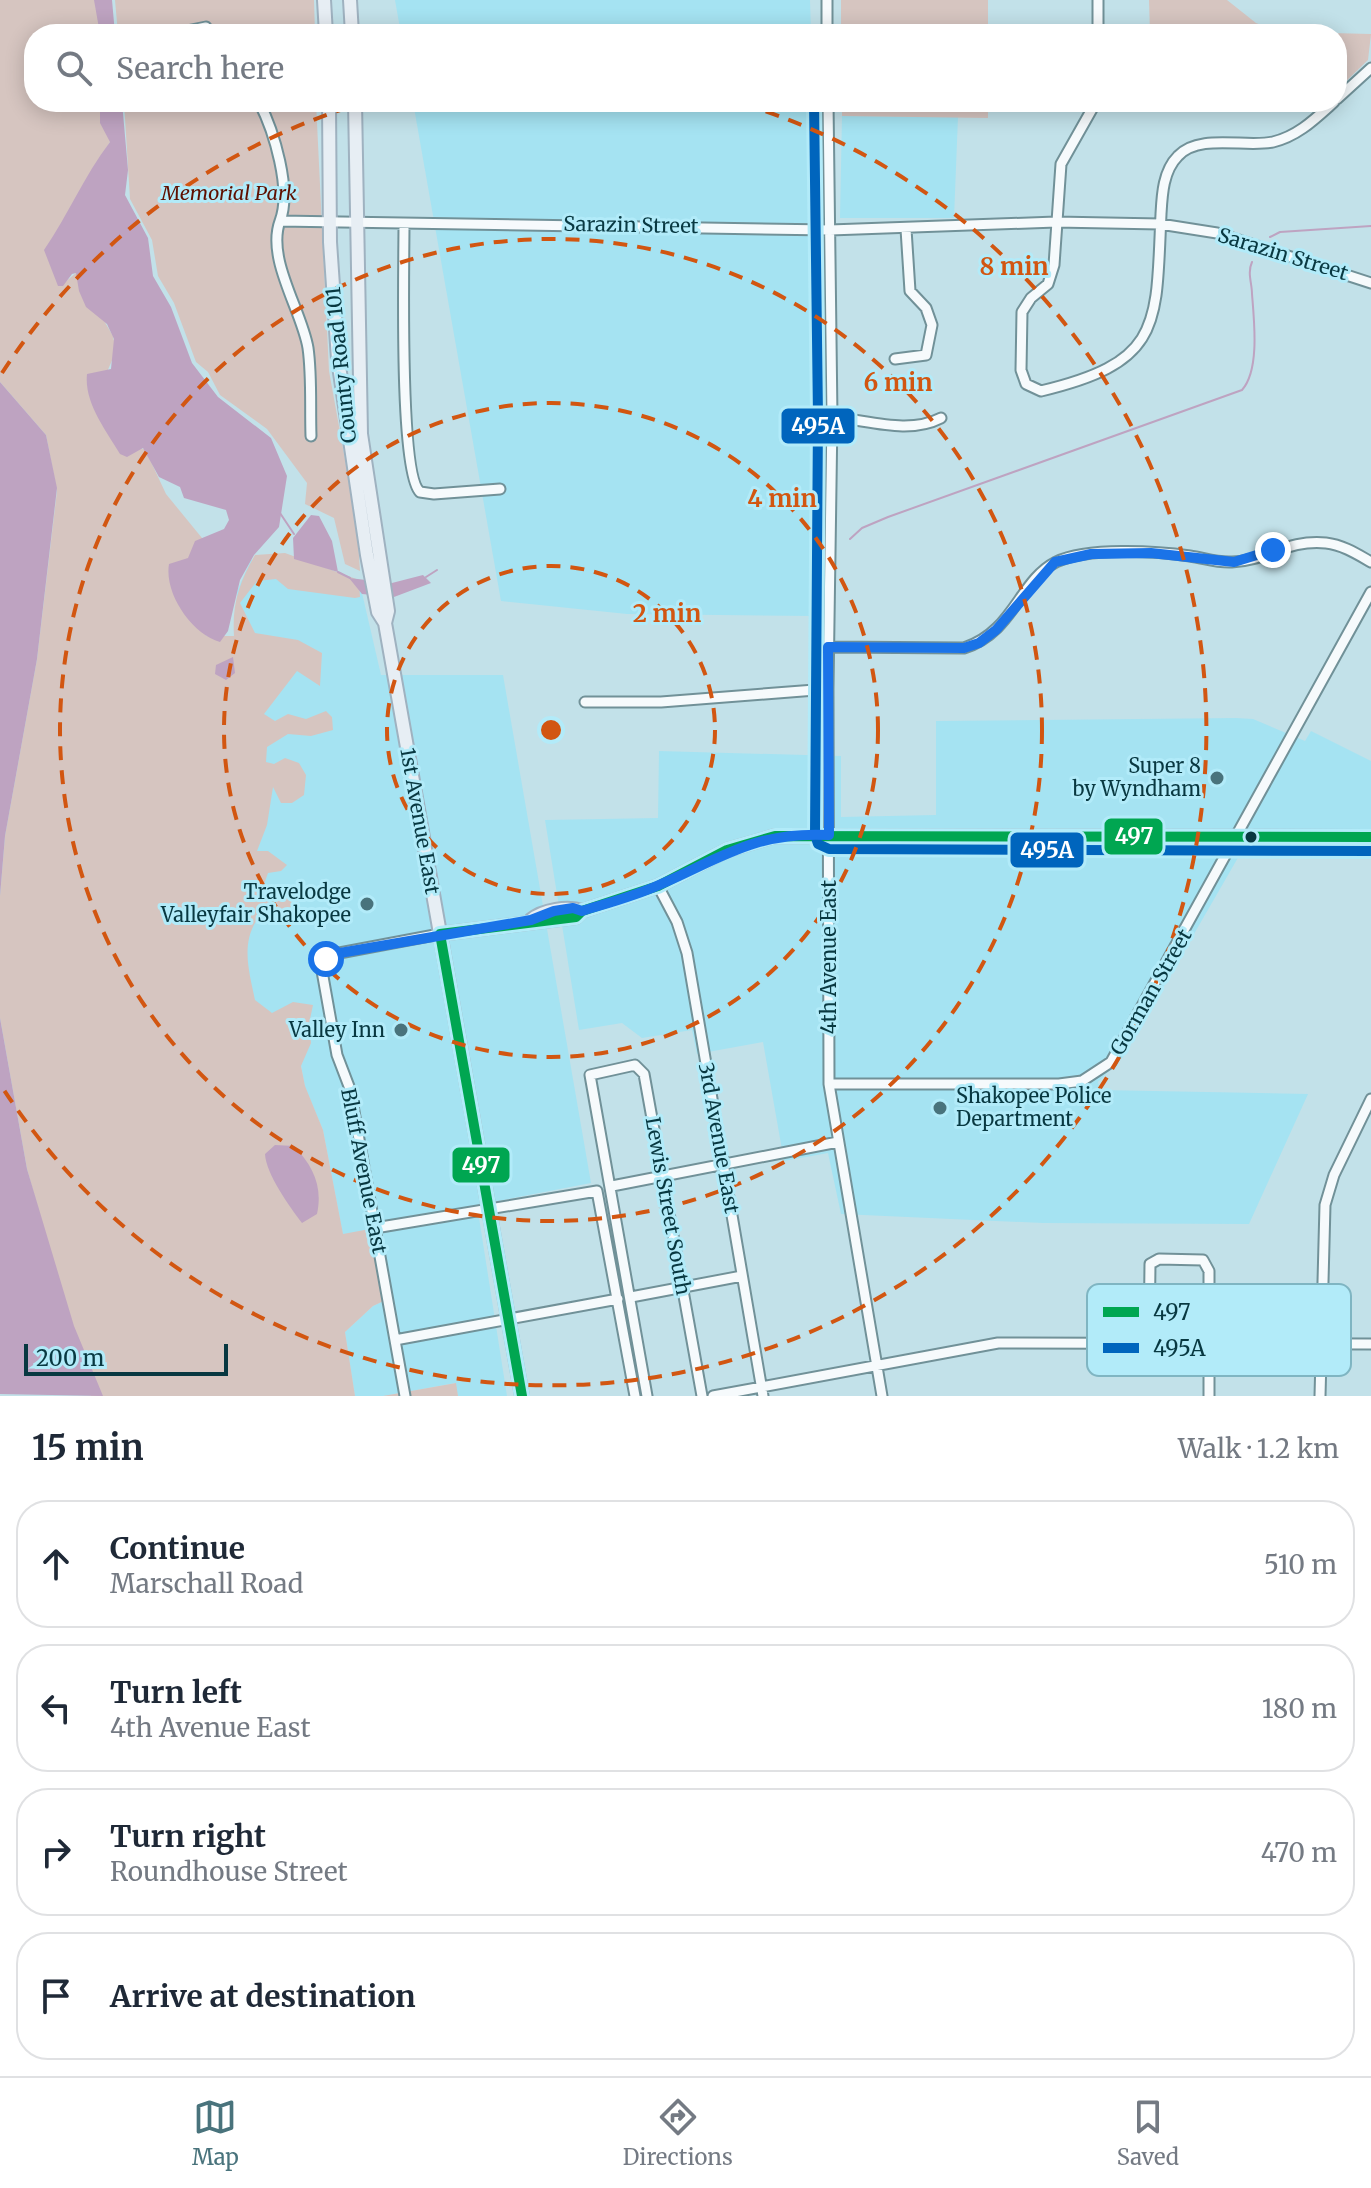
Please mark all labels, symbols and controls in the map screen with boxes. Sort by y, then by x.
search box [24,24,1347,112]
icon: search [52,46,96,90]
text: Search here [116,49,284,87]
park label: Memorial Park [160,180,297,205]
street label: Sarazin Street [563,211,699,238]
street label: Sarazin Street [1215,222,1352,285]
text: 8 min [979,251,1049,282]
street label: County Road 101 [320,286,361,444]
text: 6 min [864,367,933,398]
line badge: 495A [780,407,856,445]
text: 495A [791,412,845,440]
text: 4 min [747,483,817,514]
route end [1255,532,1291,568]
text: 2 min [633,598,701,629]
centre of rings [537,716,565,744]
street label: 1st Avenue East [395,746,446,896]
place label: Super 8 by Wyndham [1071,753,1201,801]
marker: Super 8 by Wyndham [1208,769,1226,787]
line badge: 497 [1103,817,1164,856]
text: 497 [1115,822,1153,850]
unlabelled marker [1243,829,1259,845]
line badge: 495A [1009,831,1085,869]
text: 495A [1020,836,1074,864]
place label: Travelodge Valleyfair Shakopee [160,879,351,927]
street label: 4th Avenue East [816,880,841,1034]
marker: Travelodge Valleyfair Shakopee [358,895,376,913]
street label: Gorman Street [1104,924,1197,1059]
route start [308,941,344,977]
place label: Valley Inn [288,1017,385,1042]
marker: Valley Inn [392,1021,410,1039]
street label: 3rd Avenue East [694,1060,745,1216]
place label: Shakopee Police Department [956,1083,1111,1131]
street label: Bluff Avenue East [336,1086,393,1256]
marker: Shakopee Police Department [931,1099,949,1117]
street label: Lewis Street South [641,1115,696,1297]
line badge: 497 [451,1146,511,1184]
text: 497 [462,1151,500,1179]
legend [1087,1284,1351,1376]
text: 497 [1153,1298,1191,1326]
text: 495A [1153,1334,1206,1362]
scale bar [24,1340,228,1376]
text: 200 m [36,1344,104,1372]
text: 15 min [32,1427,144,1469]
text: Walk · 1.2 km [1178,1432,1339,1465]
text: Continue [110,1529,245,1567]
icon: ahead [34,1542,78,1586]
text: 510 m [1264,1548,1337,1581]
text: Marschall Road [110,1567,303,1600]
text: Turn left [110,1673,242,1711]
icon: left [34,1686,78,1730]
text: 180 m [1262,1692,1337,1725]
text: 4th Avenue East [110,1711,311,1744]
text: Turn right [110,1817,266,1855]
icon: right [34,1830,78,1874]
text: 470 m [1261,1836,1337,1869]
text: Roundhouse Street [110,1855,348,1888]
icon: arrive [34,1974,78,2018]
text: Arrive at destination [110,1977,416,2015]
tab: Map [192,2095,239,2171]
tab: Directions [623,2095,733,2171]
tab: Saved [1117,2095,1179,2171]

